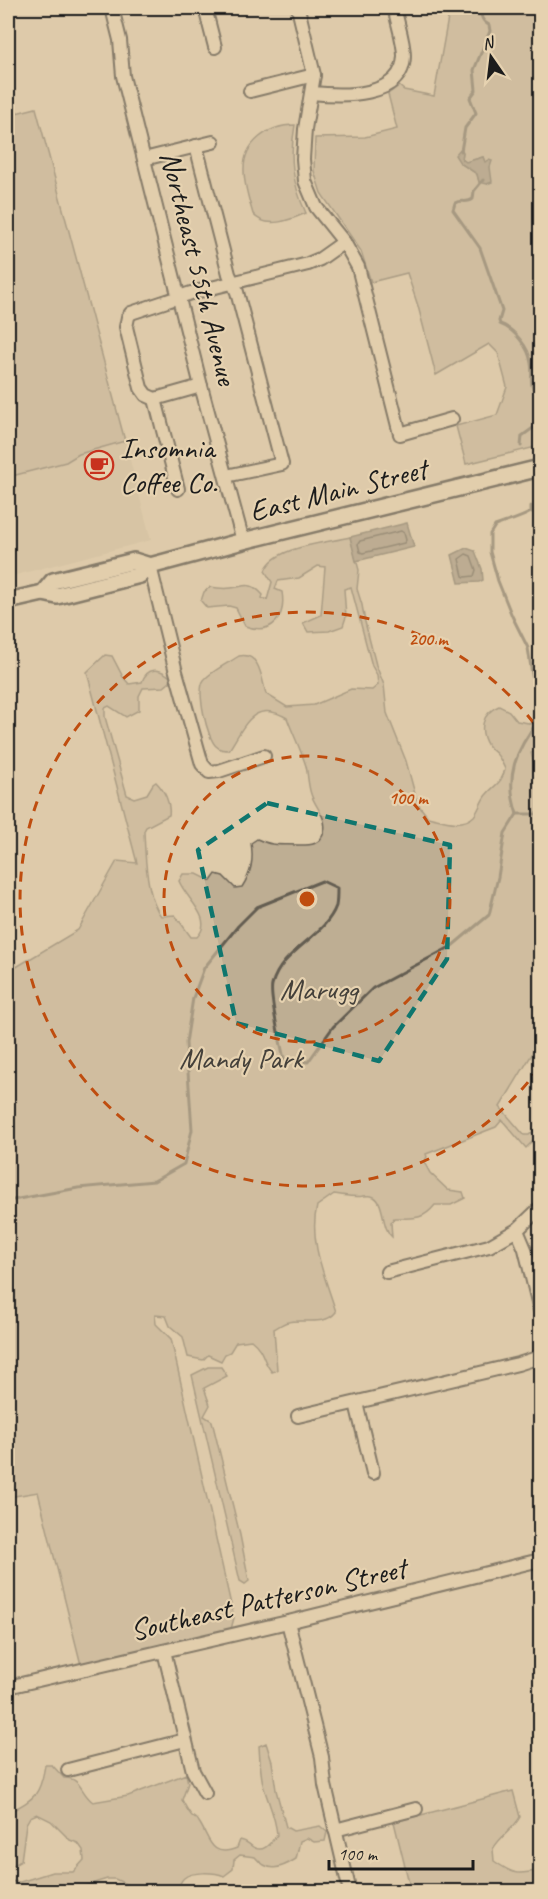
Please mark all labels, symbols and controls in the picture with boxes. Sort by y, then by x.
north arrow [461,27,521,87]
text: N [480,32,498,54]
street label: Northeast 55th Avenue [152,147,247,391]
place label: Insomnia Coffee Co. [120,429,218,501]
cafe icon: Insomnia Coffee Co. [83,449,115,481]
street label: East Main Street [246,449,434,530]
text: 200 m [409,628,449,650]
text: 100 m [389,787,429,809]
centre of rings [297,889,317,909]
park label: Marugg [280,970,360,1008]
park label: Mandy Park [179,1039,305,1077]
street label: Southeast Patterson Street [127,1548,413,1649]
scale bar [329,1833,473,1871]
text: 100 m [338,1843,379,1865]

